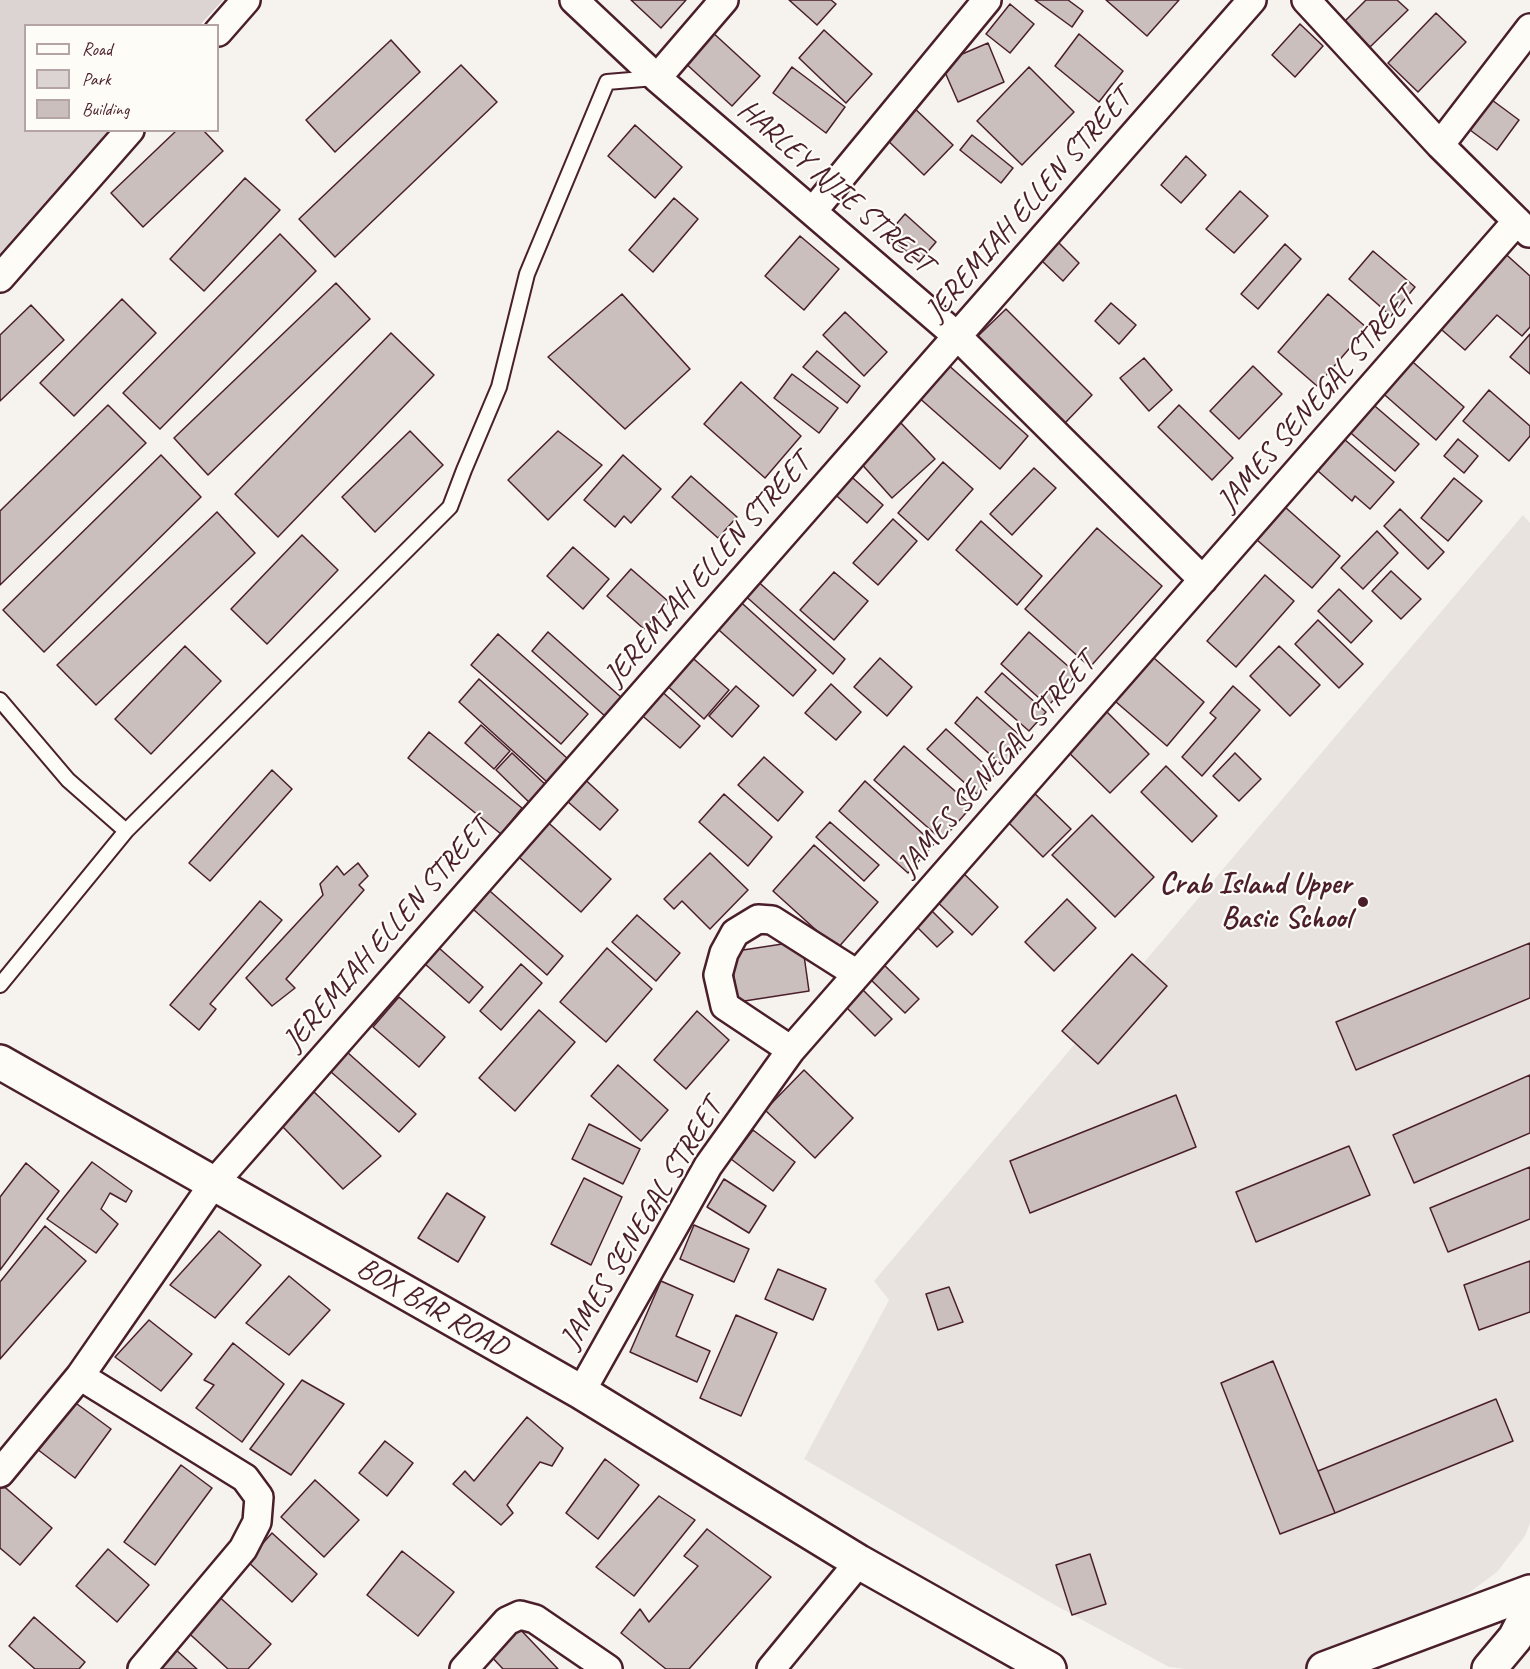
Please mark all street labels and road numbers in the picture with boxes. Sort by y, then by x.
street label: JEREMIAH ELLEN STREET [918,81,1140,329]
street label: HARLEY NJIE STREET [730,92,940,282]
street label: JAMES SENEGAL STREET [1210,281,1424,519]
street label: JEREMIAH ELLEN STREET [597,446,819,694]
street label: JAMES SENEGAL STREET [890,646,1104,884]
street label: JEREMIAH ELLEN STREET [276,811,498,1059]
street label: JAMES SENEGAL STREET [553,1093,731,1355]
street label: BOX BAR ROAD [350,1250,514,1366]

